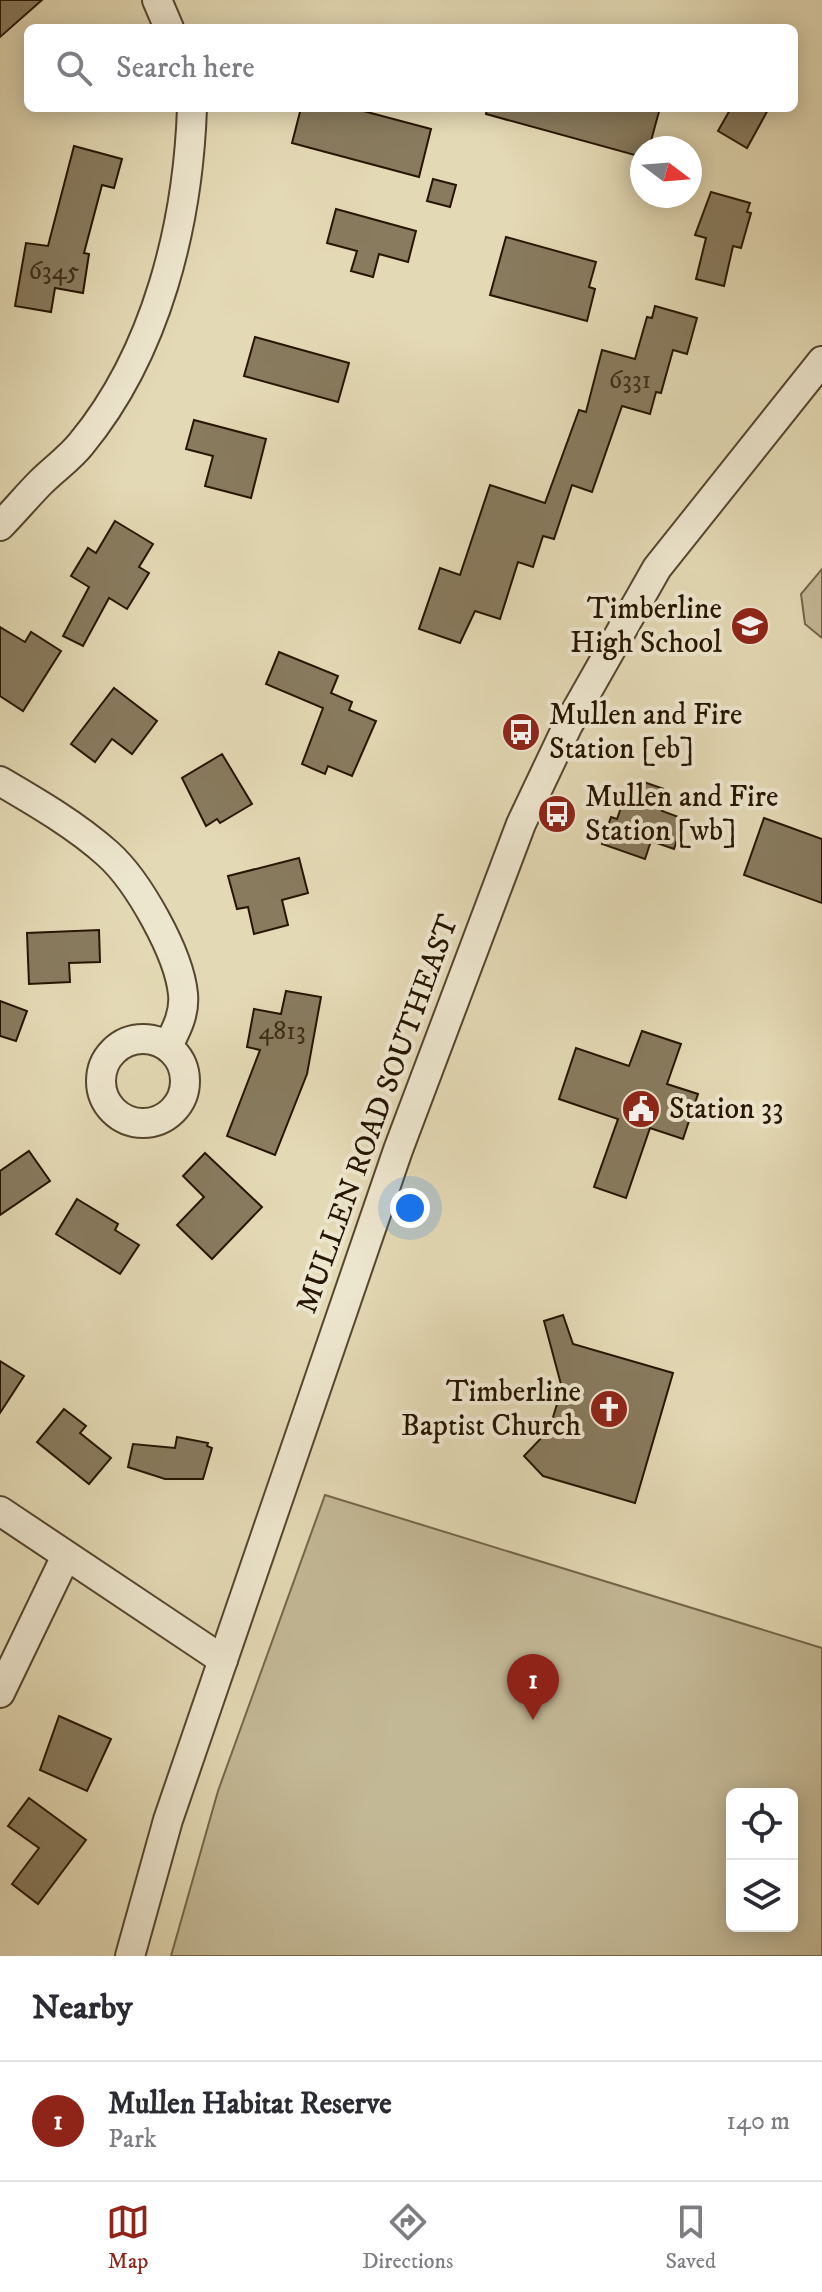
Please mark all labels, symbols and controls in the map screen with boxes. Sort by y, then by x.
search box [24,24,798,112]
icon: search [52,46,96,90]
text: Search here [116,50,255,87]
north arrow [630,136,702,208]
house number: 6345 [29,255,80,288]
house number: 6331 [609,364,651,397]
place label: Timberline High School [570,591,722,662]
school or university icon: Timberline High School [729,605,771,647]
place label: Mullen and Fire Station [eb] [549,697,742,768]
bus stop icon: Mullen and Fire Station [eb] [500,711,542,753]
place label: Mullen and Fire Station [wb] [585,779,778,850]
bus stop icon: Mullen and Fire Station [wb] [536,793,578,835]
street label: MULLEN ROAD SOUTHEAST [289,909,468,1318]
house number: 4813 [258,1015,306,1048]
public building icon: Station 33 [620,1088,662,1130]
place label: Station 33 [669,1091,784,1128]
your location [390,1188,430,1228]
place label: Timberline Baptist Church [401,1374,581,1445]
church icon: Timberline Baptist Church [588,1388,630,1430]
pin: 1 [507,1654,559,1720]
map controls [726,1788,798,1932]
button: locate [726,1788,798,1860]
button: layers [726,1860,798,1932]
text: Nearby [32,1987,133,2029]
text: Mullen Habitat Reserve [108,2086,392,2123]
text: 1 [53,2105,63,2138]
text: 140 m [726,2105,790,2138]
text: Park [108,2123,157,2156]
tab: Map [106,2200,150,2275]
tab: Directions [362,2200,453,2275]
tab: Saved [665,2200,716,2275]

